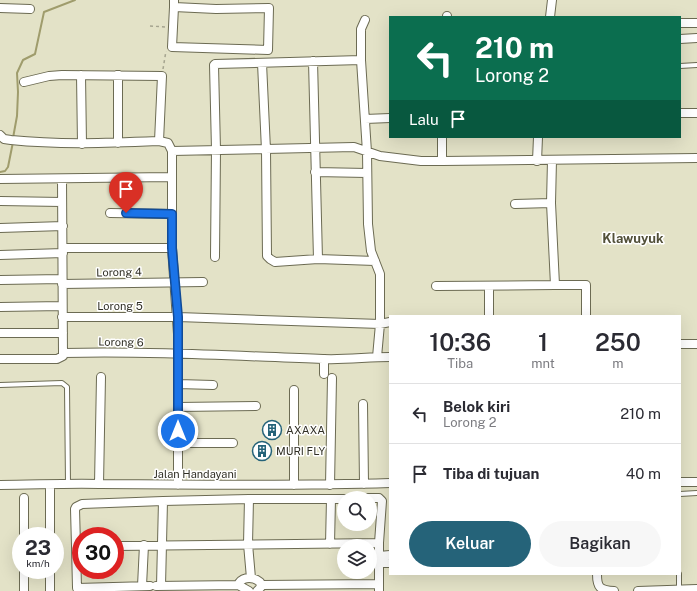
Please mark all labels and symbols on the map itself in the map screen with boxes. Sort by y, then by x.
pin [109,172,143,213]
district label: Klawuyuk [602,231,664,246]
street label: Lorong 4 [96,266,142,278]
street label: Lorong 5 [97,300,143,312]
street label: Lorong 6 [98,336,144,348]
position arrow [157,410,199,452]
building icon: AXAXA [261,419,283,441]
place label: AXAXA [286,424,325,436]
building icon: MURI FLY [251,440,273,462]
place label: MURI FLY [276,445,326,457]
street label: Jalan Handayani [154,468,236,480]
speed limit sign: 30 [72,527,124,579]

